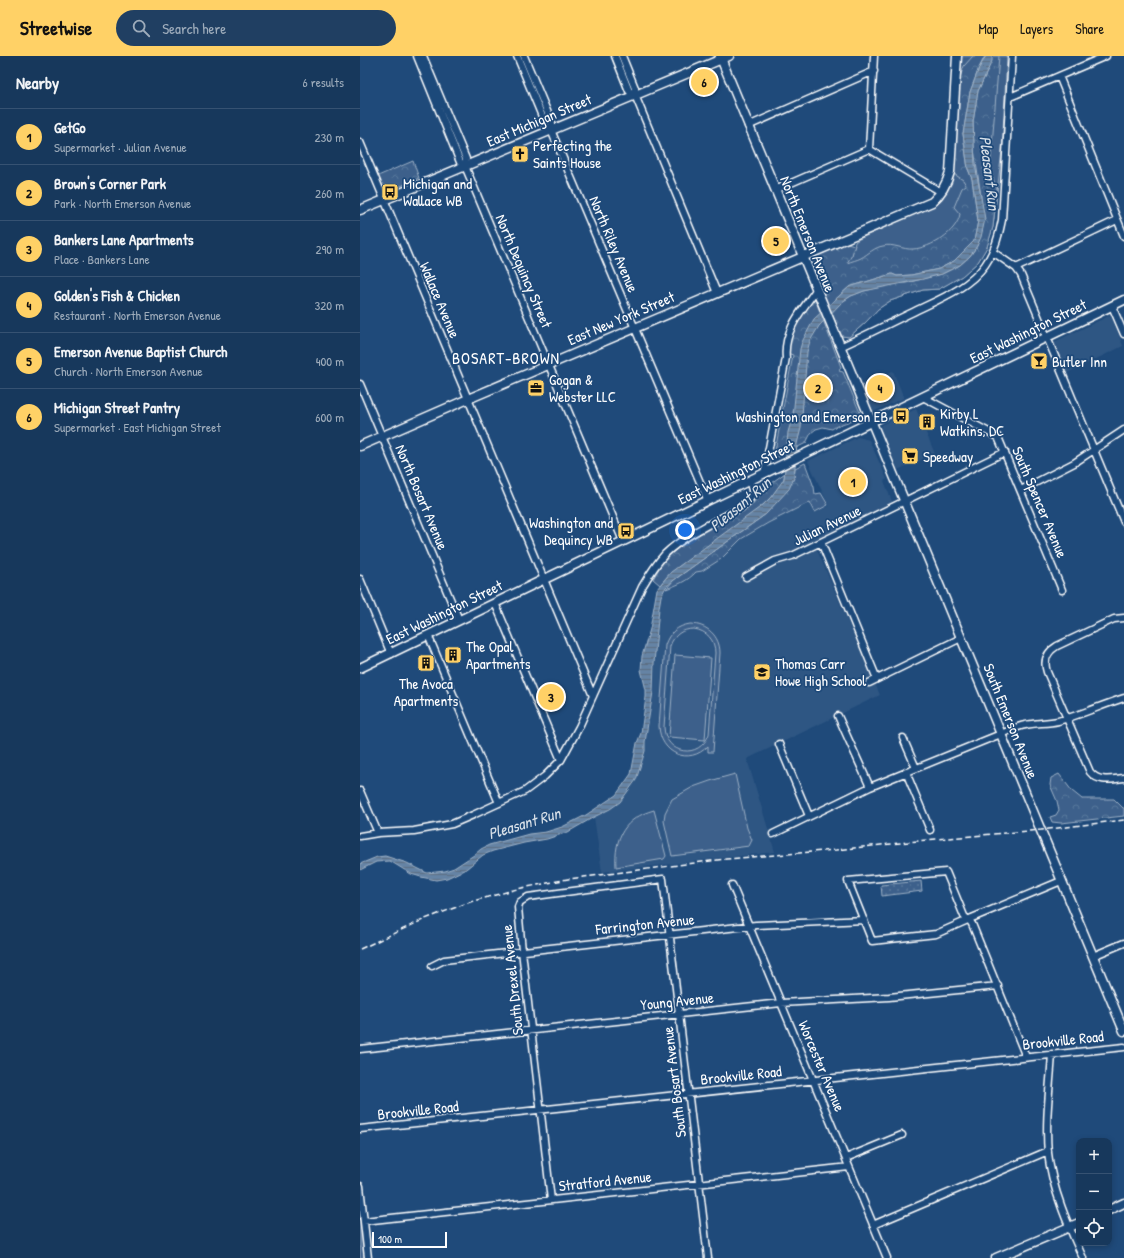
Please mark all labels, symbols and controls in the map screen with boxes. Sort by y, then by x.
search box [116,10,396,46]
text: Streetwise [20,15,92,41]
icon: search [130,17,152,39]
text: Search here [162,18,226,39]
text: Map [978,19,998,38]
text: Layers [1020,19,1053,38]
text: Share [1075,19,1104,38]
pin: 6 [691,67,717,97]
text: Nearby [16,71,59,94]
text: 6 results [303,73,344,91]
street label: East Michigan Street [483,88,596,152]
text: GetGo [54,117,86,138]
text: 1 [27,128,31,146]
text: 230 m [314,128,344,146]
place label: Perfecting the Saints House [533,135,612,173]
water label: Pleasant Run [975,135,1006,213]
text: Supermarket · Julian Avenue [54,138,187,156]
church icon: Perfecting the Saints House [510,144,530,164]
text: Brown's Corner Park [54,173,166,194]
place label: Michigan and Wallace WB [403,173,472,211]
street label: North Emerson Avenue [775,173,841,295]
bus stop icon: Michigan and Wallace WB [380,182,400,202]
text: 2 [26,184,32,202]
text: 260 m [315,184,344,202]
street label: North Riley Avenue [584,193,644,295]
text: Park · North Emerson Avenue [54,194,191,212]
street label: North Dequincy Street [491,211,558,332]
pin: 5 [763,226,789,256]
text: Bankers Lane Apartments [54,229,194,250]
text: 3 [26,240,32,258]
text: 290 m [315,240,344,258]
text: Place · Bankers Lane [54,250,150,268]
street label: Wallace Avenue [415,259,465,341]
text: Golden's Fish & Chicken [54,285,180,306]
street label: East New York Street [564,286,678,350]
street label: East Washington Street [966,293,1091,368]
text: 4 [27,296,31,314]
text: 320 m [314,296,344,314]
text: Restaurant · North Emerson Avenue [54,306,221,324]
text: Emerson Avenue Baptist Church [54,341,227,362]
district label: BOSART-BROWN [452,347,560,369]
bar icon: Butler Inn [1029,351,1049,371]
place label: Butler Inn [1052,351,1107,372]
text: 5 [26,352,32,370]
text: 400 m [316,352,344,370]
text: Church · North Emerson Avenue [54,362,203,380]
place label: Gogan & Webster LLC [549,369,616,407]
pin: 2 [805,373,831,403]
pin: 4 [867,373,893,403]
office icon: Gogan & Webster LLC [526,378,546,398]
text: Michigan Street Pantry [54,397,180,418]
place label: Kirby L Watkins, DC [940,403,1004,441]
place label: Washington and Emerson EB [736,406,888,427]
bus stop icon: Washington and Emerson EB [891,406,911,426]
text: 6 [26,408,32,426]
text: 600 m [315,408,344,426]
building icon: Kirby L Watkins, DC [917,412,937,432]
text: Supermarket · East Michigan Street [54,418,221,436]
street label: East Washington Street [674,434,799,509]
street label: North Bosart Avenue [390,441,454,553]
street label: South Spencer Avenue [1007,443,1073,561]
supermarket icon: Speedway [900,446,920,466]
place label: Speedway [923,446,973,467]
pin: 1 [840,467,866,497]
water label: Pleasant Run [704,471,777,536]
street label: Julian Avenue [790,500,864,550]
place label: Washington and Dequincy WB [529,512,613,550]
your location [675,520,695,540]
bus stop icon: Washington and Dequincy WB [616,521,636,541]
street label: East Washington Street [382,574,507,649]
place label: The Opal Apartments [466,636,531,674]
building icon: The Opal Apartments [443,645,463,665]
building icon: The Avoca Apartments [416,653,436,673]
place label: Thomas Carr Howe High School [775,653,866,691]
street label: South Emerson Avenue [978,660,1044,782]
school or university icon: Thomas Carr Howe High School [752,662,772,682]
place label: The Avoca Apartments [394,673,458,711]
pin: 3 [538,682,564,712]
water label: Pleasant Run [485,801,564,844]
street label: Farrington Avenue [594,908,696,940]
street label: South Drexel Avenue [496,924,528,1036]
street label: Young Avenue [639,987,715,1015]
street label: Worcester Avenue [793,1017,851,1115]
street label: South Bosart Avenue [657,1025,691,1139]
street label: Brookville Road [1021,1025,1105,1055]
street label: Brookville Road [699,1060,783,1090]
street label: Brookville Road [376,1095,460,1125]
map controls [1076,1138,1112,1246]
button: + [1076,1138,1112,1174]
street label: Stratford Avenue [557,1166,653,1196]
button: − [1076,1174,1112,1210]
button: locate [1076,1210,1112,1246]
scale bar [372,1230,447,1249]
text: 100 m [378,1232,402,1246]

